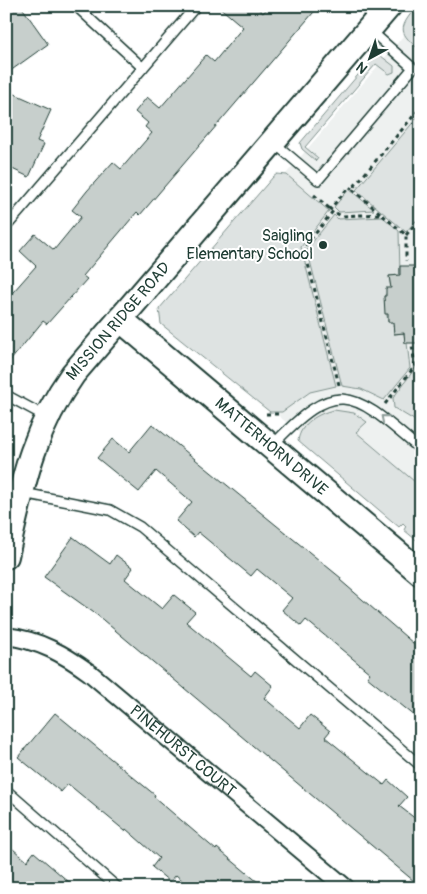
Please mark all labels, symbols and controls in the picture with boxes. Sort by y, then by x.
north arrow [344,32,394,82]
text: N [353,58,371,77]
place label: Saigling Elementary School [187,226,313,264]
marker: Saigling Elementary School [317,239,329,251]
street label: MISSION RIDGE ROAD [62,258,175,385]
street label: MATTERHORN DRIVE [211,393,332,500]
one-way arrow [380,415,389,424]
street label: PINEHURST COURT [126,701,240,801]

